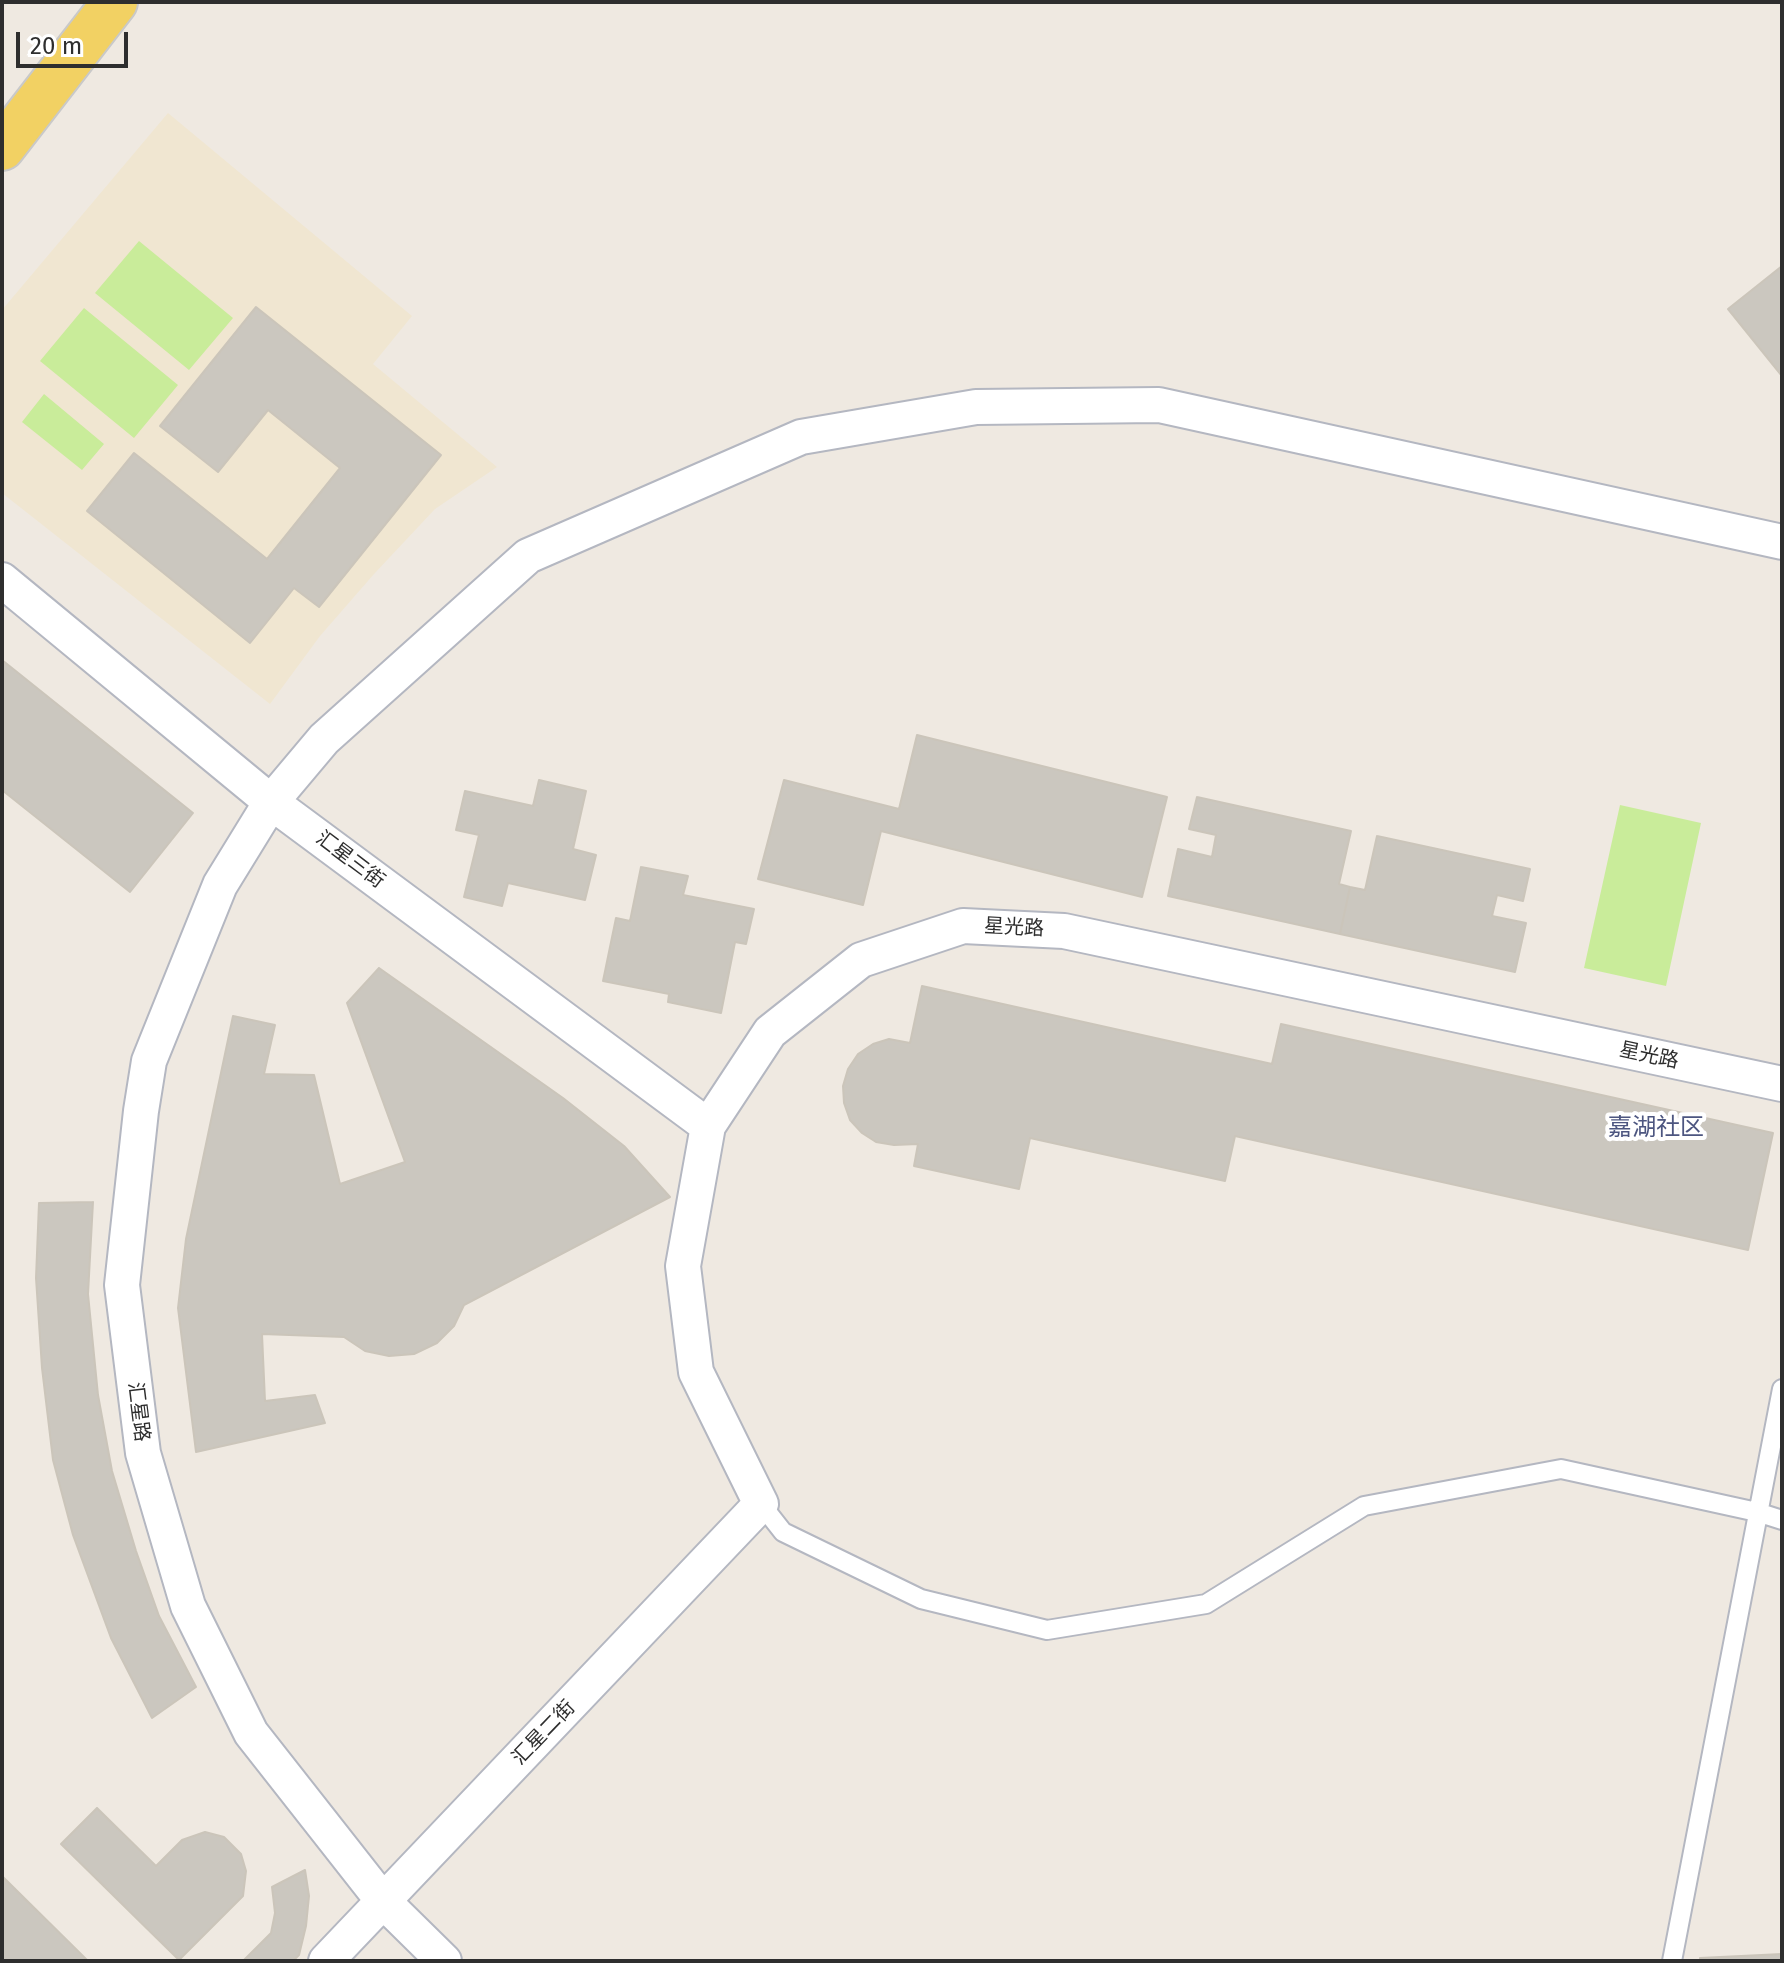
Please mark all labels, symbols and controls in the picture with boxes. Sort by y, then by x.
scale bar [20,16,132,66]
text: 20 m [30,32,82,60]
street label: 汇星三街 [311,826,389,894]
street label: 星光路 [983,914,1045,942]
street label: 星光路 [1617,1038,1681,1074]
district label: 嘉湖社区 [1608,1114,1704,1142]
street label: 汇星路 [122,1381,154,1443]
street label: 汇星二街 [508,1696,580,1770]

